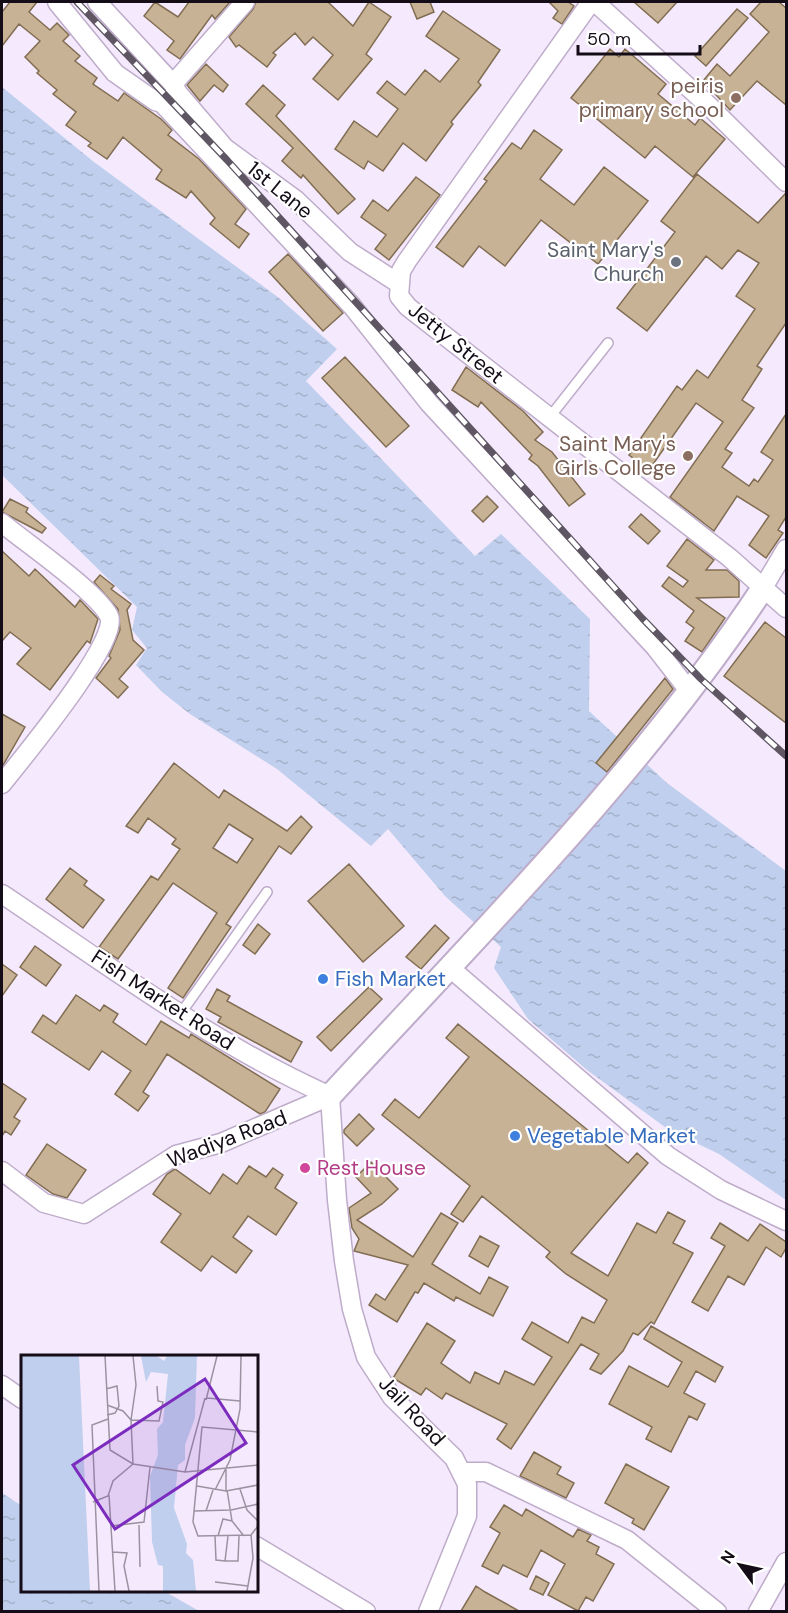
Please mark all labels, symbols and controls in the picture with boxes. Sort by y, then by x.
scale bar [578,18,700,56]
text: 50 m [587,27,631,51]
place label: peiris primary school [579,72,724,124]
marker: peiris primary school [729,91,743,105]
street label: 1st Lane [241,155,319,225]
place label: Saint Mary's Church [547,236,664,288]
marker: Saint Mary's Church [669,255,683,269]
street label: Jetty Street [402,296,510,390]
place label: Saint Mary's Girls College [554,430,676,482]
marker: Saint Mary's Girls College [681,449,695,463]
street label: Fish Market Road [86,943,240,1057]
place label: Fish Market [335,965,446,993]
marker: Fish Market [316,972,330,986]
street label: Wadiya Road [163,1103,291,1175]
place label: Vegetable Market [527,1122,696,1150]
marker: Vegetable Market [508,1129,522,1143]
place label: Rest House [317,1154,426,1182]
marker: Rest House [298,1161,312,1175]
inset map [21,1355,258,1592]
street label: Jail Road [372,1370,452,1452]
north arrow [710,1535,770,1595]
text: N [716,1546,740,1568]

